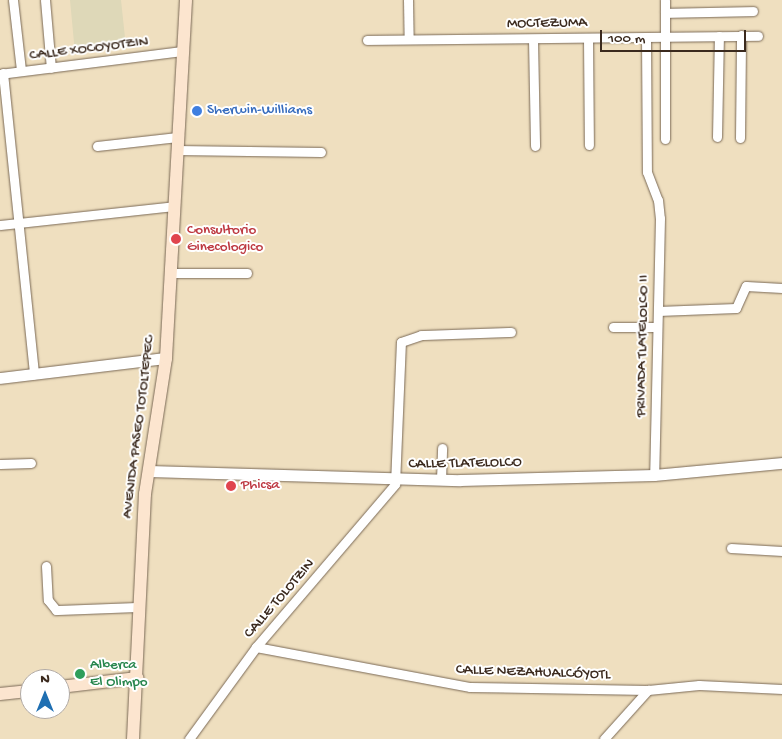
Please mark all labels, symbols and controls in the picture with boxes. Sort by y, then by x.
street label: MOCTEZUMA [507,14,587,34]
scale bar [602,20,748,52]
text: 100 m [608,30,645,48]
street label: CALLE XOCOYOTZIN [28,33,150,65]
place label: Sherwin-Williams [207,102,312,120]
marker: Sherwin-Williams [191,105,203,117]
place label: Consultorio Ginecologico [187,221,263,256]
marker: Consultorio Ginecologico [169,232,183,246]
street label: PRIVADA TLATELOLCO II [633,275,653,417]
street label: AVENIDA PASEO TOTOLTEPEC [119,335,159,519]
street label: CALLE TLATELOLCO [408,454,522,474]
place label: Phicsa [241,477,280,495]
marker: Phicsa [225,480,237,492]
street label: CALLE TOLOTZIN [241,556,319,642]
place label: Alberca El Olimpo [90,656,148,691]
street label: CALLE NEZAHUALCÓYOTL [455,661,611,685]
marker: Alberca El Olimpo [74,668,86,680]
north arrow [20,669,70,719]
text: N [40,671,50,688]

